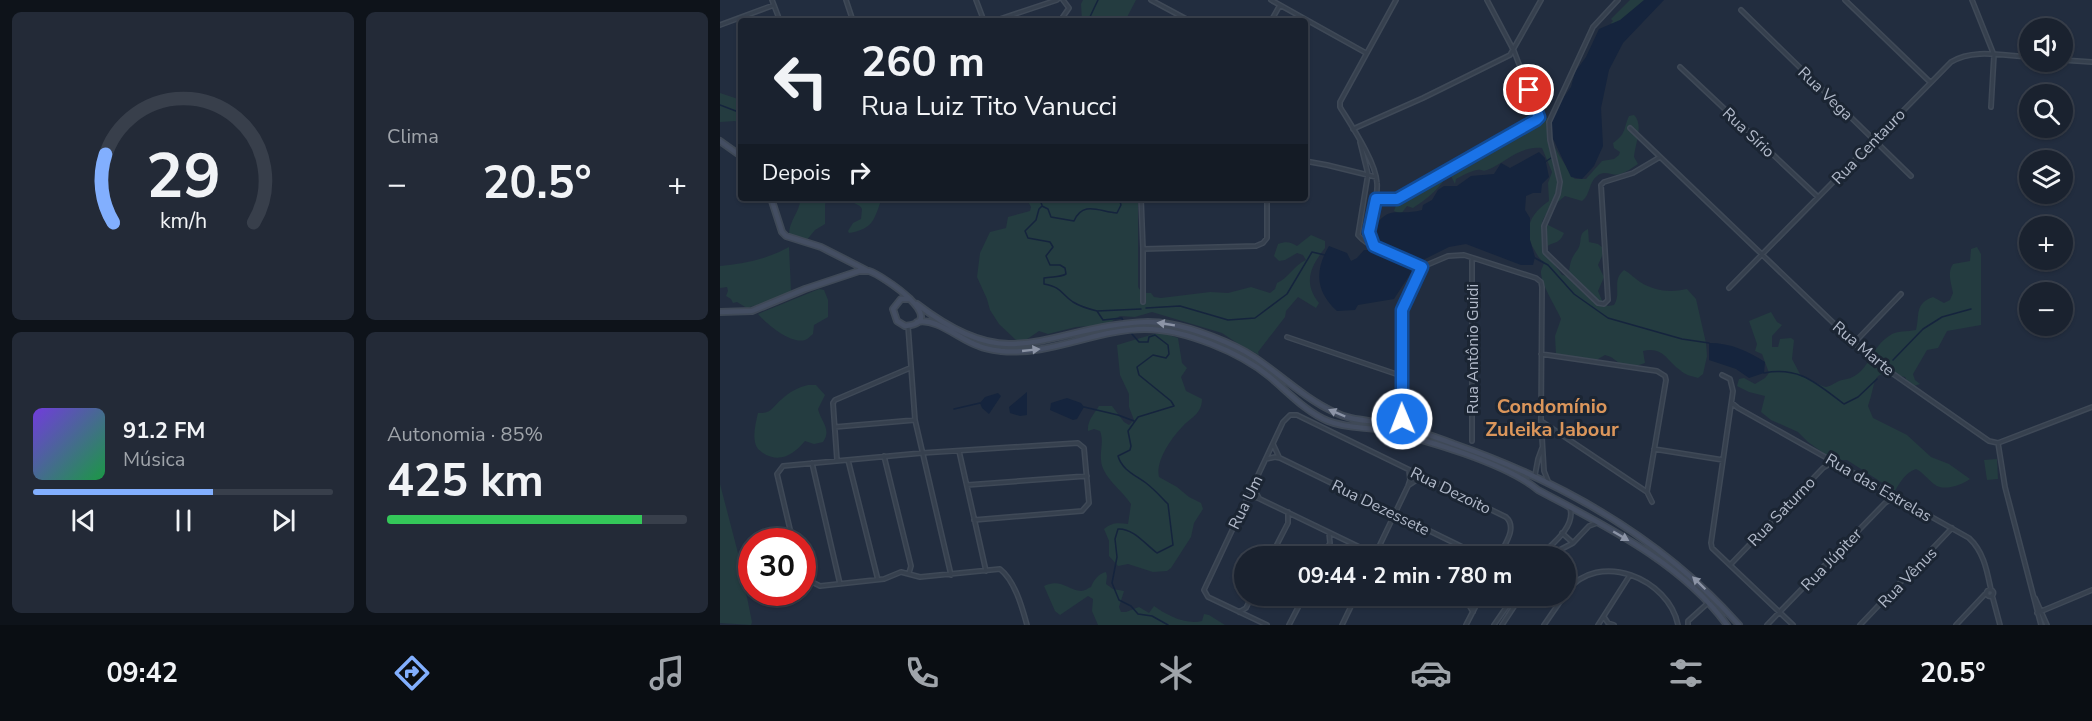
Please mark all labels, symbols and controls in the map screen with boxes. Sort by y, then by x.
map controls [2019,18,2073,336]
button: sound [2019,18,2073,72]
text: 260 m [861,34,985,91]
icon: left [762,42,840,120]
street label: Rua Vega [1793,62,1858,126]
pin [1503,64,1554,115]
icon: arrive [1512,73,1545,106]
button: search [2019,84,2073,138]
text: Rua Luiz Tito Vanucci [861,88,1117,125]
street label: Rua Sírio [1717,103,1779,163]
street label: Rua Centauro [1827,104,1911,189]
text: Clima [387,123,439,150]
text: 29 [146,134,220,219]
button: layers [2019,150,2073,204]
text: 20.5° [482,153,592,214]
icon: right [843,156,876,189]
text: Depois [762,158,831,188]
text: − [387,162,407,207]
text: + [667,162,687,207]
text: km/h [159,206,207,236]
button: + [2019,216,2073,270]
button: − [2019,282,2073,336]
street label: Rua Antônio Guidi [1462,284,1484,414]
street label: Rua Marte [1828,316,1899,381]
one-way arrow [1156,320,1175,329]
one-way arrow [1022,345,1041,355]
position arrow [1370,387,1434,451]
district label: Condomínio Zuleika Jabour [1485,393,1619,443]
one-way arrow [1328,408,1346,417]
text: 91.2 FM [123,416,205,446]
text: Autonomia · 85% [387,421,543,448]
text: Música [123,446,185,473]
street label: Rua das Estrelas [1821,448,1936,527]
text: 425 km [387,451,544,512]
street label: Rua Dezoito [1407,462,1495,520]
street label: Rua Um [1223,472,1268,533]
street label: Rua Saturno [1743,472,1821,551]
street label: Rua Dezessete [1328,475,1433,541]
icon: previous [67,504,100,537]
icon: pause [167,504,200,537]
icon: next [267,504,300,537]
street label: Rua Júpiter [1796,523,1867,596]
speed limit sign: 30 [738,528,816,606]
one-way arrow [1613,531,1629,542]
street label: Rua Vênus [1873,542,1942,613]
text: 09:44 · 2 min · 780 m [1298,561,1512,591]
one-way arrow [1692,576,1706,590]
icon: directions [391,652,433,694]
icon: music [646,652,688,694]
icon: phone [901,652,943,694]
icon: climate [1155,652,1197,694]
icon: car [1410,652,1452,694]
icon: filters [1665,652,1707,694]
text: 09:42 [106,655,178,692]
text: 20.5° [1920,655,1985,692]

